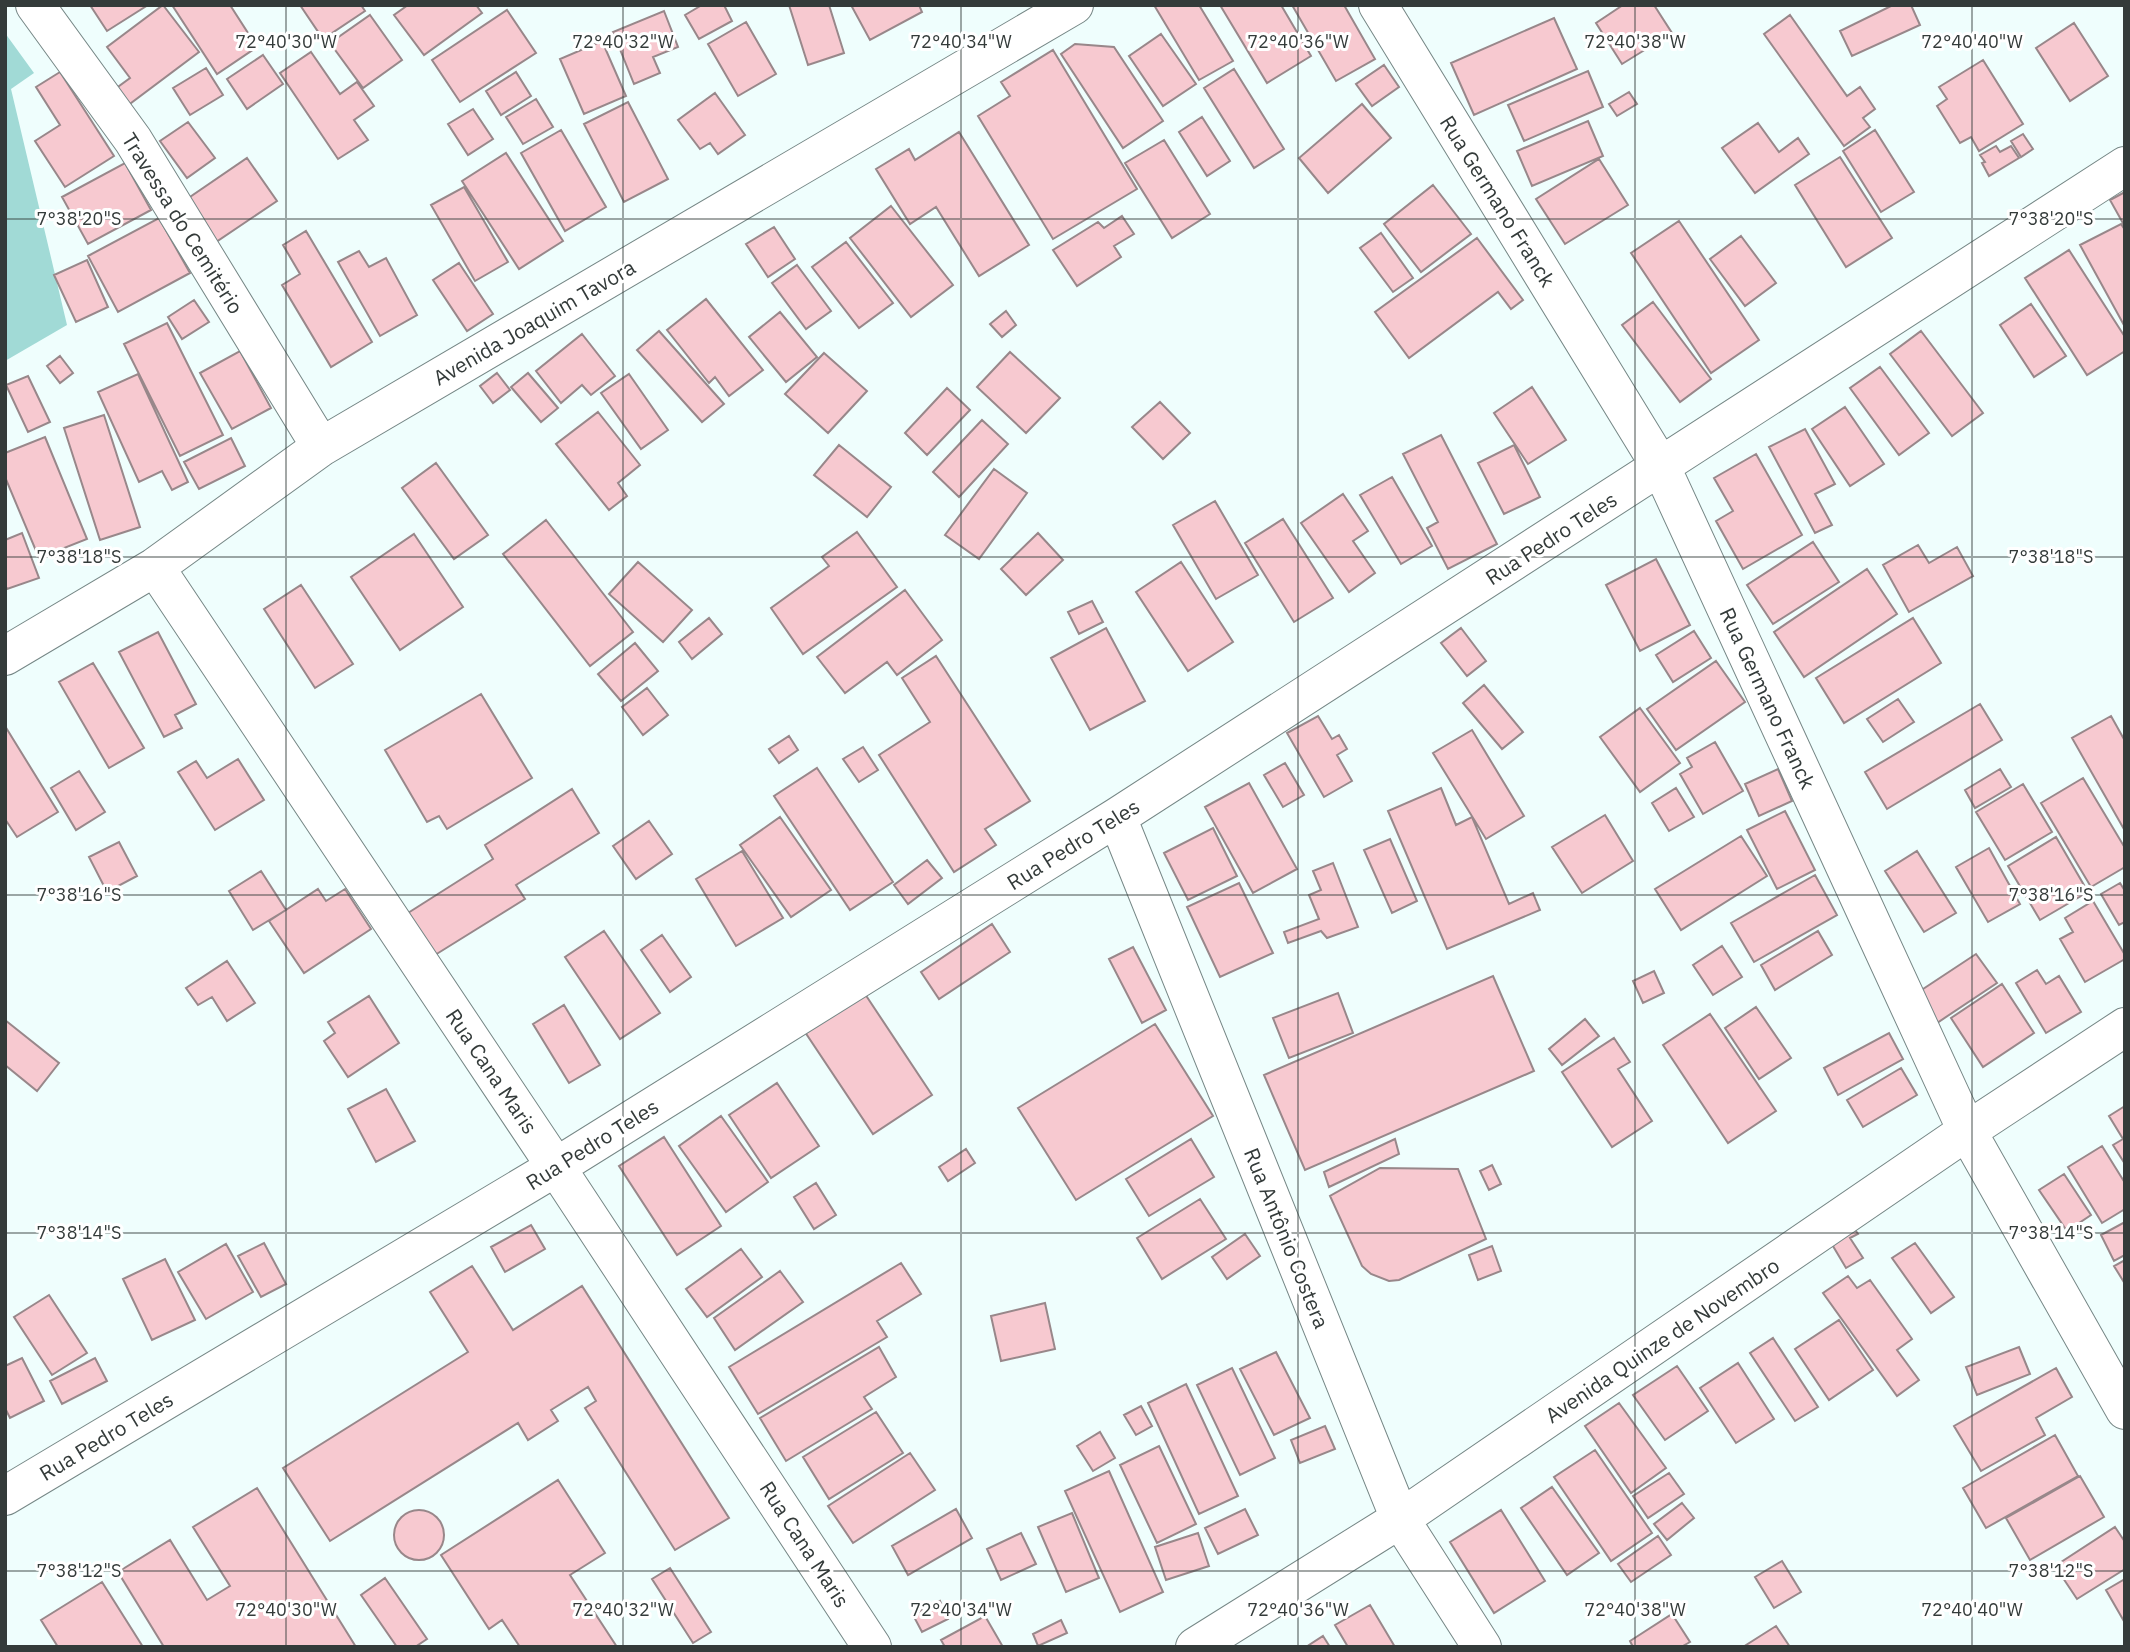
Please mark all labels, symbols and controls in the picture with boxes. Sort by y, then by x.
text: 72°40'30"W [235,30,337,53]
text: 72°40'32"W [572,30,674,53]
text: 72°40'34"W [910,30,1012,53]
text: 72°40'36"W [1247,30,1349,53]
text: 72°40'38"W [1584,30,1686,53]
text: 72°40'40"W [1921,30,2023,53]
street label: Rua Germano Franck [1434,110,1562,292]
street label: Travessa do Cemitério [116,127,250,319]
text: 7°38'20"S [37,207,121,230]
text: 7°38'20"S [2009,207,2093,230]
street label: Avenida Joaquim Tavora [428,253,640,391]
street label: Rua Pedro Teles [1480,485,1622,591]
text: 7°38'18"S [37,545,121,568]
text: 7°38'18"S [2009,545,2093,568]
street label: Rua Germano Franck [1714,603,1822,793]
street label: Rua Pedro Teles [1001,792,1145,896]
text: 7°38'16"S [37,883,121,906]
text: 7°38'16"S [2009,883,2093,906]
street label: Rua Cana Maris [440,1003,544,1139]
street label: Rua Pedro Teles [520,1092,664,1196]
street label: Rua Antônio Costera [1238,1144,1336,1332]
text: 7°38'14"S [37,1221,121,1244]
text: 7°38'14"S [2009,1221,2093,1244]
street label: Avenida Quinze de Novembro [1539,1251,1785,1429]
street label: Rua Pedro Teles [34,1385,178,1487]
street label: Rua Cana Maris [754,1475,856,1613]
text: 7°38'12"S [37,1559,121,1582]
text: 7°38'12"S [2009,1559,2093,1582]
text: 72°40'30"W [235,1598,337,1621]
text: 72°40'32"W [572,1598,674,1621]
text: 72°40'34"W [910,1598,1012,1621]
text: 72°40'36"W [1247,1598,1349,1621]
text: 72°40'38"W [1584,1598,1686,1621]
text: 72°40'40"W [1921,1598,2023,1621]

